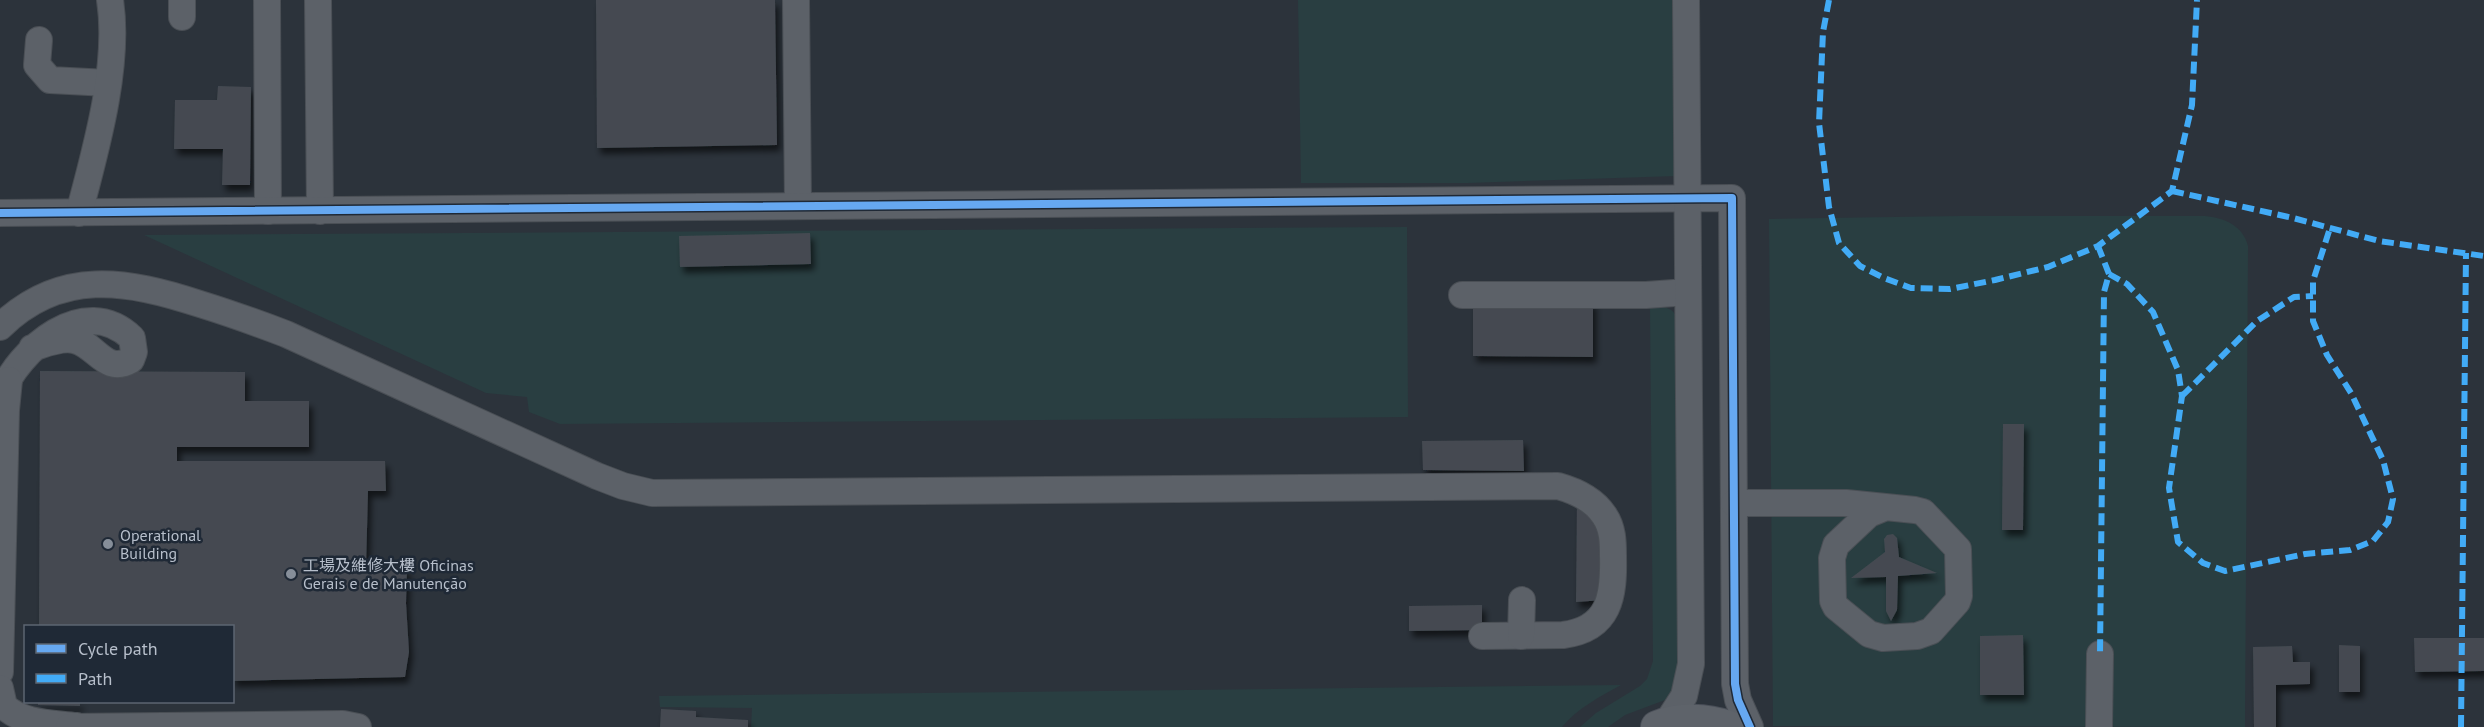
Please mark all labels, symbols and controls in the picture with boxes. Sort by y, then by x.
place label: Operational Building [120,525,201,563]
marker: Operational Building [101,537,115,551]
place label: 工場及維修大樓 Oficinas Gerais e de Manutenção [303,555,474,593]
marker: 工場及維修大樓 Oficinas Gerais e de Manutenção [284,567,298,581]
legend [24,625,234,703]
text: Cycle path [78,637,158,660]
text: Path [78,667,112,690]

